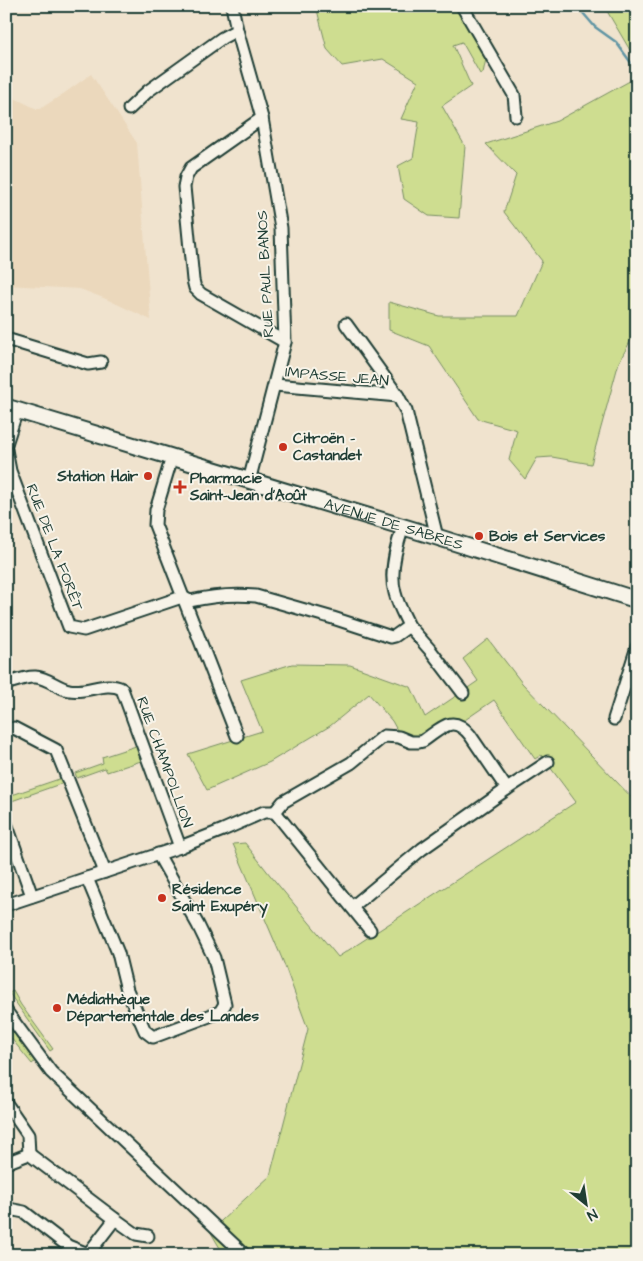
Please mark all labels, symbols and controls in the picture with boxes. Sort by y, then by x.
street label: RUE PAUL BANOS [252,209,279,338]
street label: IMPASSE JEAN [284,362,390,391]
place label: Citroën - Castandet [293,428,363,466]
marker: Citroën - Castandet [277,441,289,453]
place label: Station Hair [56,466,139,487]
place label: Pharmacie Saint-Jean d'Août [189,468,308,506]
marker: Station Hair [142,470,154,482]
street label: RUE DE LA FORÊT [21,481,89,614]
marker: Pharmacie Saint-Jean d'Août [174,481,186,493]
street label: AVENUE DE SABRES [321,494,466,556]
place label: Bois et Services [489,526,606,547]
marker: Bois et Services [473,530,485,542]
street label: RUE CHAMPOLLION [131,694,198,831]
place label: Résidence Saint Exupéry [171,879,268,918]
marker: Résidence Saint Exupéry [156,892,168,904]
place label: Médiathèque Départementale des Landes [67,989,259,1027]
marker: Médiathèque Départementale des Landes [51,1002,63,1014]
north arrow [560,1178,610,1228]
text: N [583,1204,601,1225]

